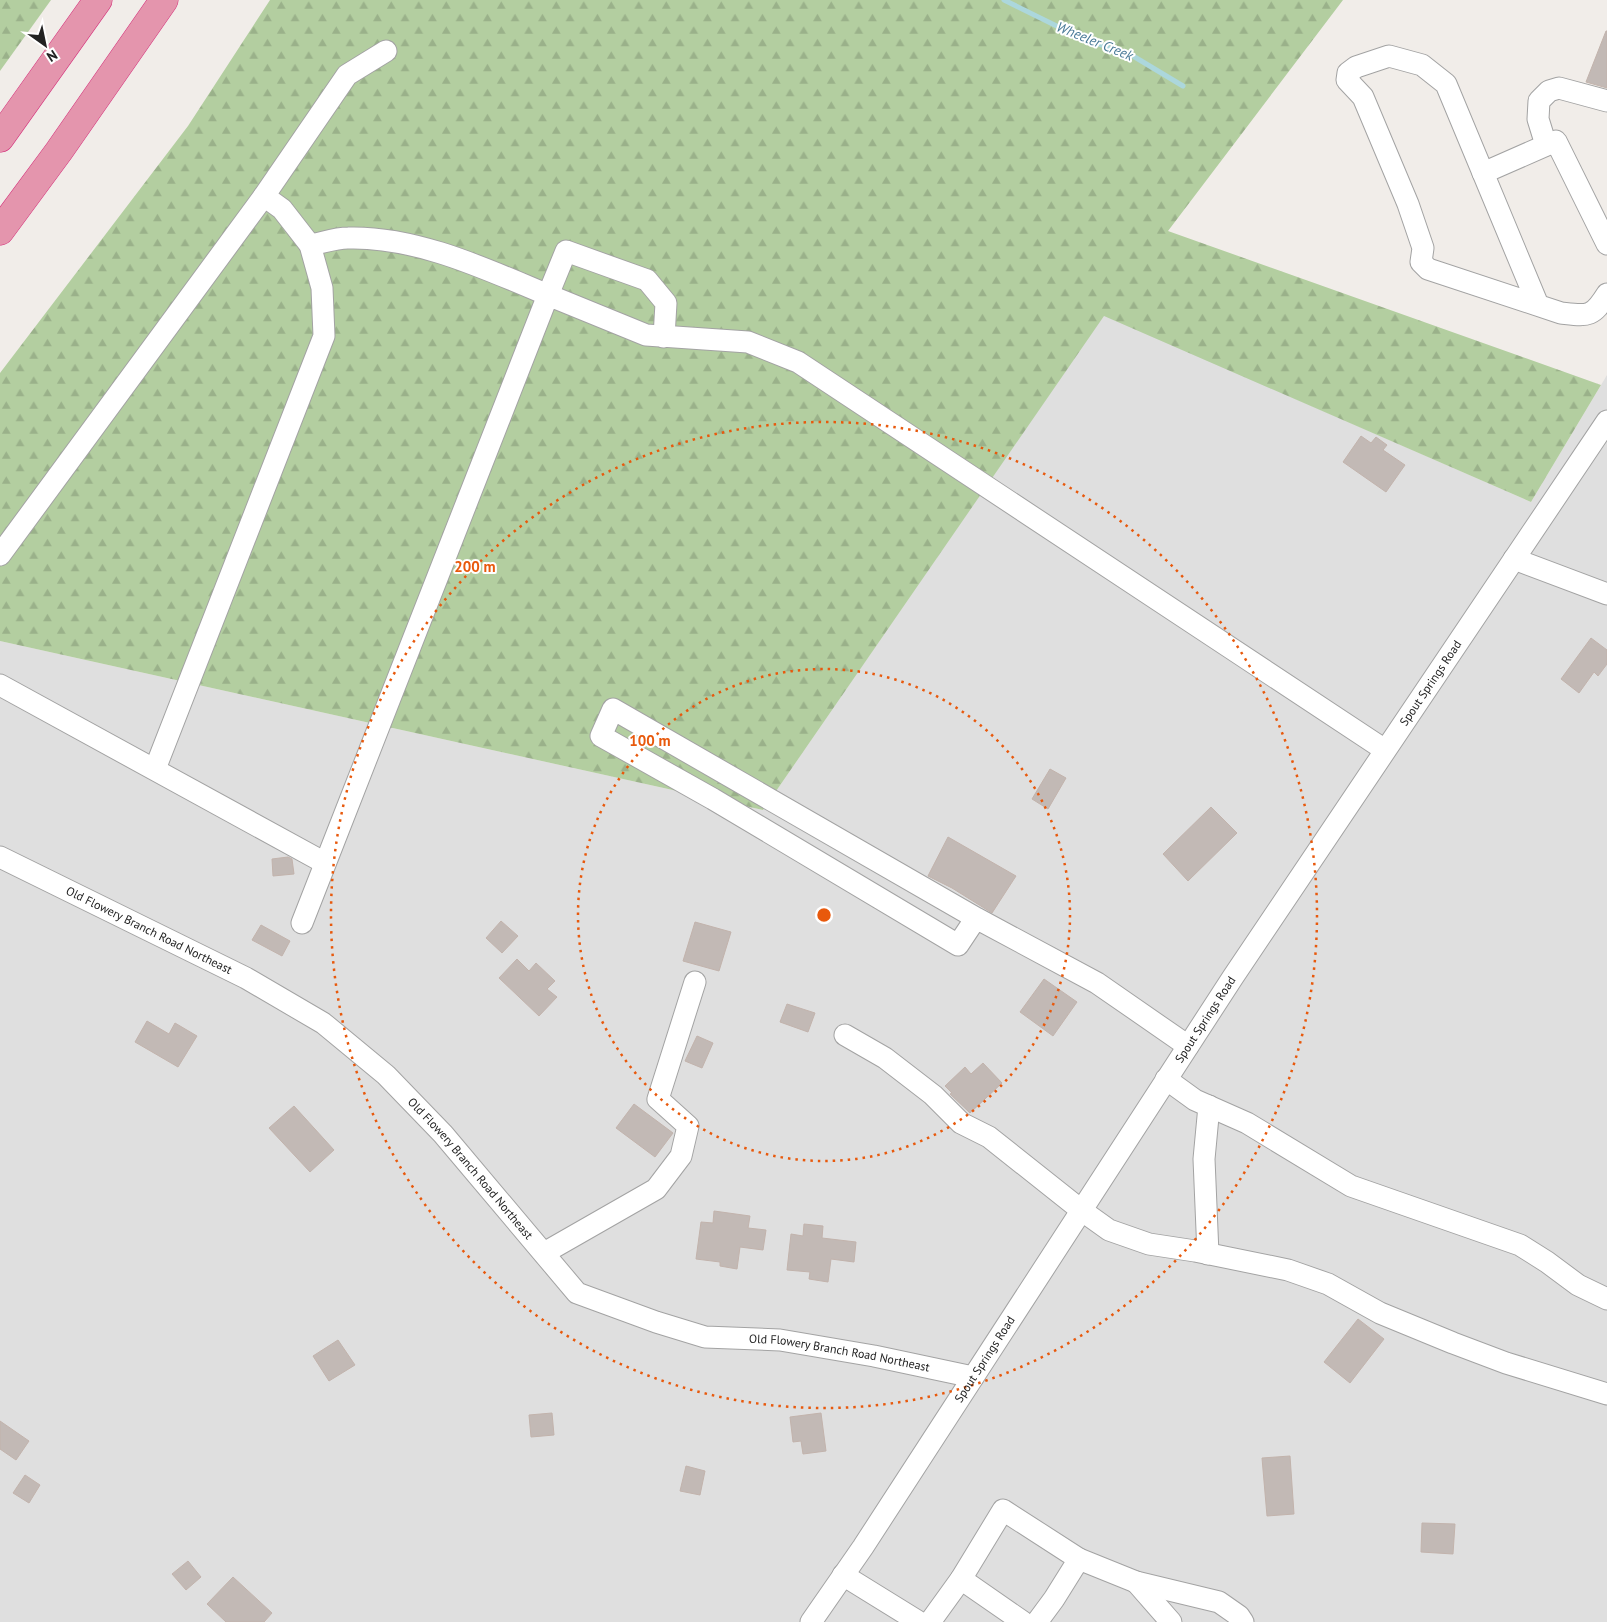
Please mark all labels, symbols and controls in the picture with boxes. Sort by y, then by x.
water label: Wheeler Creek [1054,17,1137,65]
north arrow [20,20,70,70]
text: N [43,46,61,66]
text: 200 m [454,557,496,576]
street label: Spout Springs Road [1396,637,1464,729]
text: 100 m [629,731,671,750]
street label: Old Flowery Branch Road Northeast [64,883,235,977]
centre of rings [815,906,833,924]
street label: Spout Springs Road [1171,973,1238,1065]
street label: Old Flowery Branch Road Northeast [405,1094,536,1242]
street label: Spout Springs Road [951,1313,1018,1405]
street label: Old Flowery Branch Road Northeast [749,1331,931,1375]

